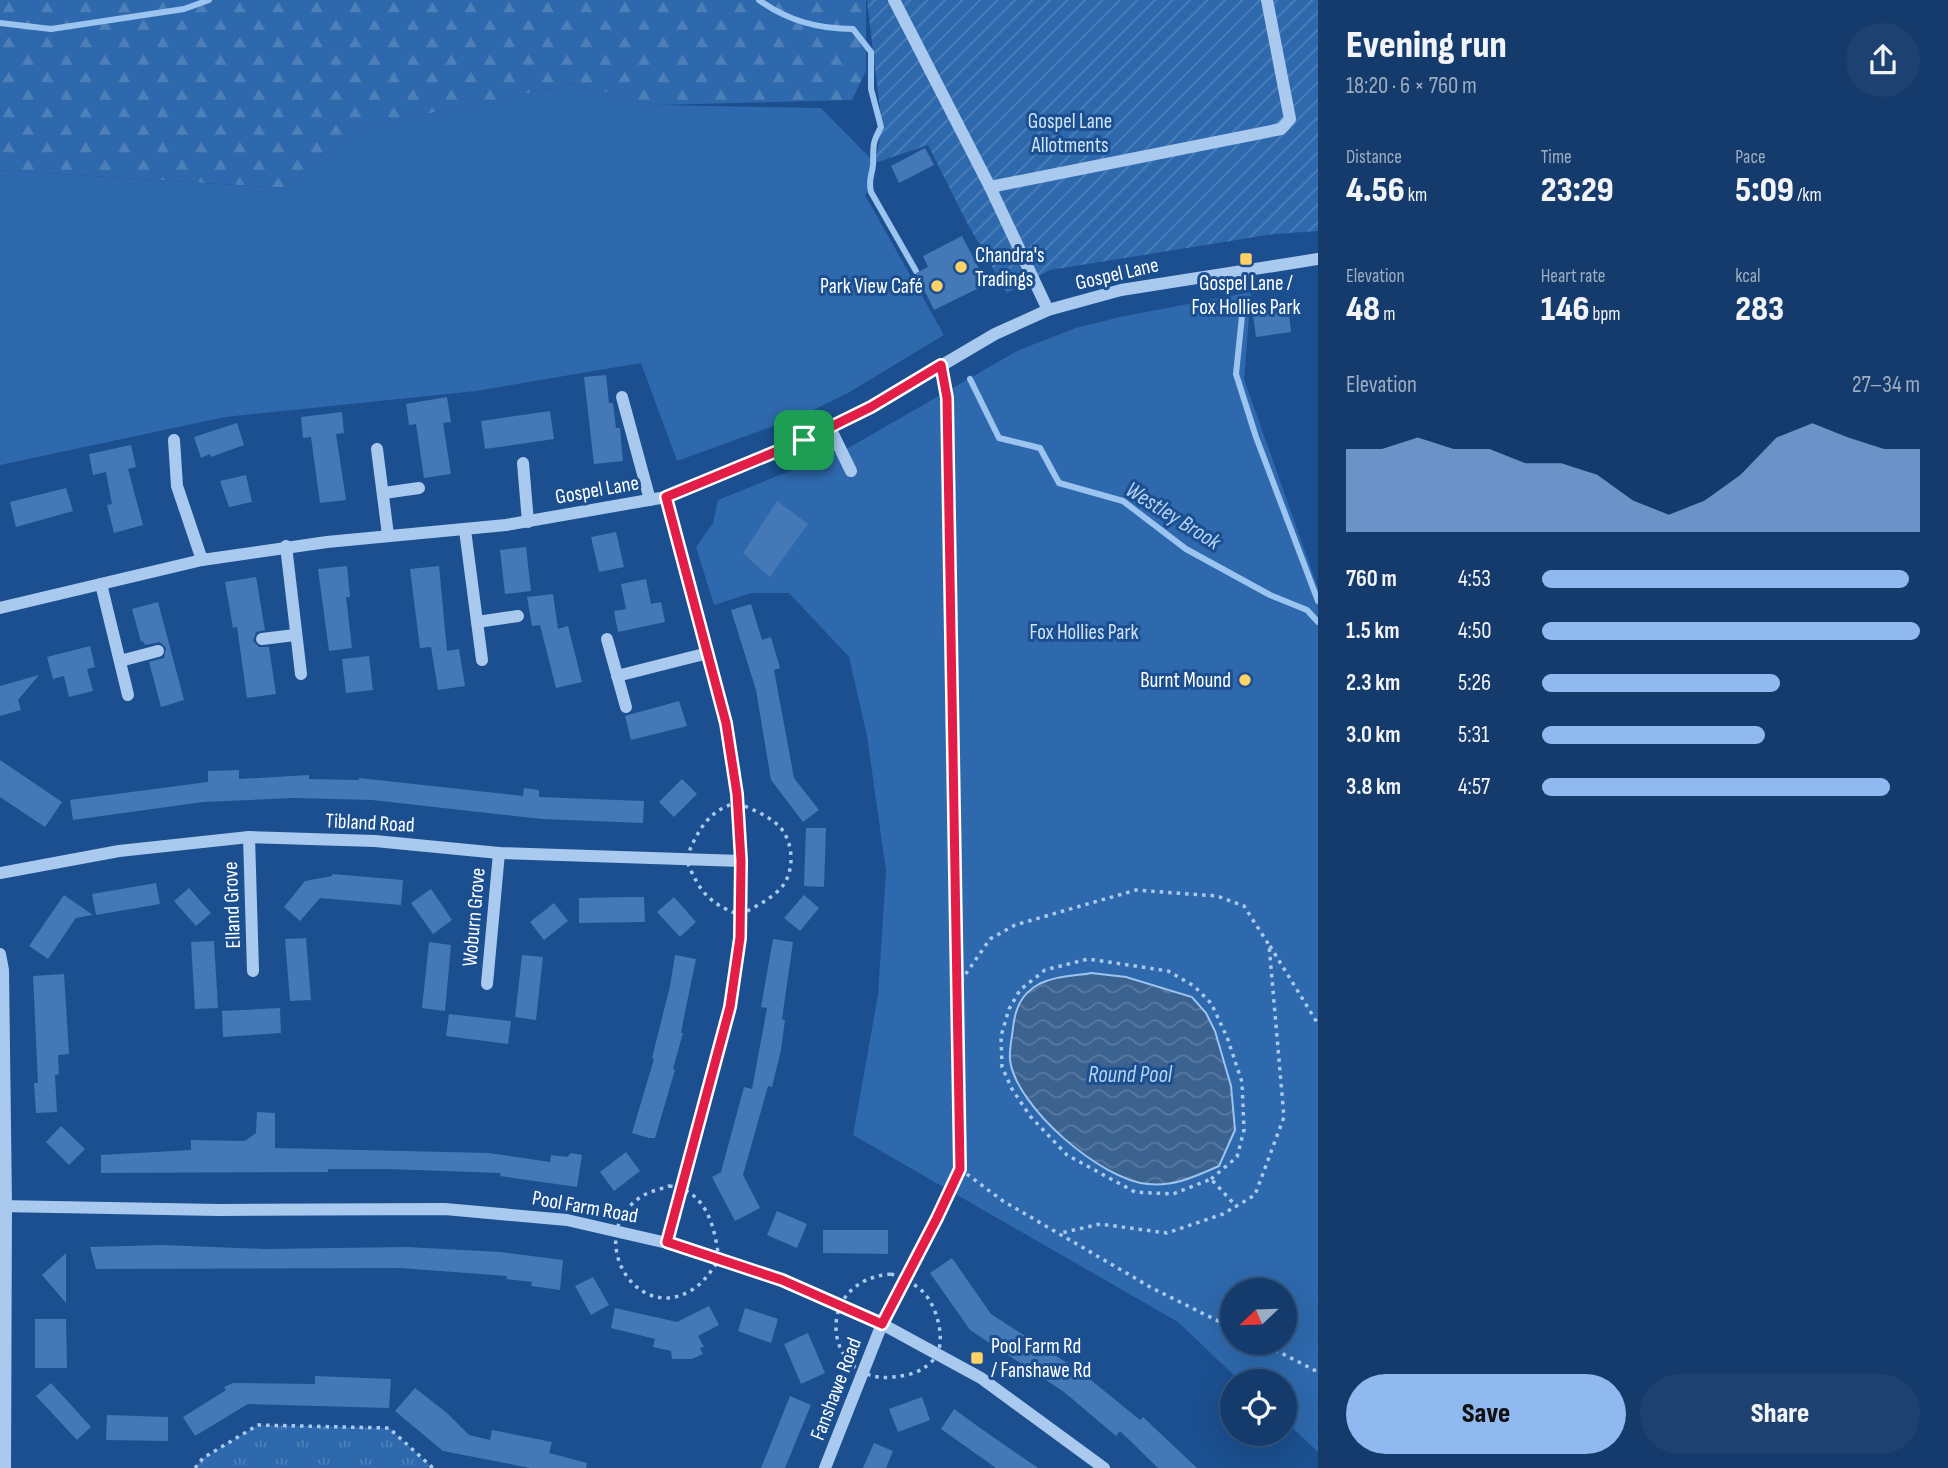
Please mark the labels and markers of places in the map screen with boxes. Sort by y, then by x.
place label: Chandra's Tradings [975,243,1045,292]
marker: Gospel Lane / Fox Hollies Park [1238,251,1254,267]
marker: Chandra's Tradings [953,259,969,275]
place label: Gospel Lane / Fox Hollies Park [1191,271,1301,320]
place label: Park View Café [820,274,923,299]
marker: Park View Café [929,278,945,294]
pin [774,410,834,470]
place label: Burnt Mound [1140,668,1231,693]
marker: Burnt Mound [1237,672,1253,688]
place label: Pool Farm Rd / Fanshawe Rd [991,1334,1091,1383]
marker: Pool Farm Rd / Fanshawe Rd [969,1350,985,1366]

